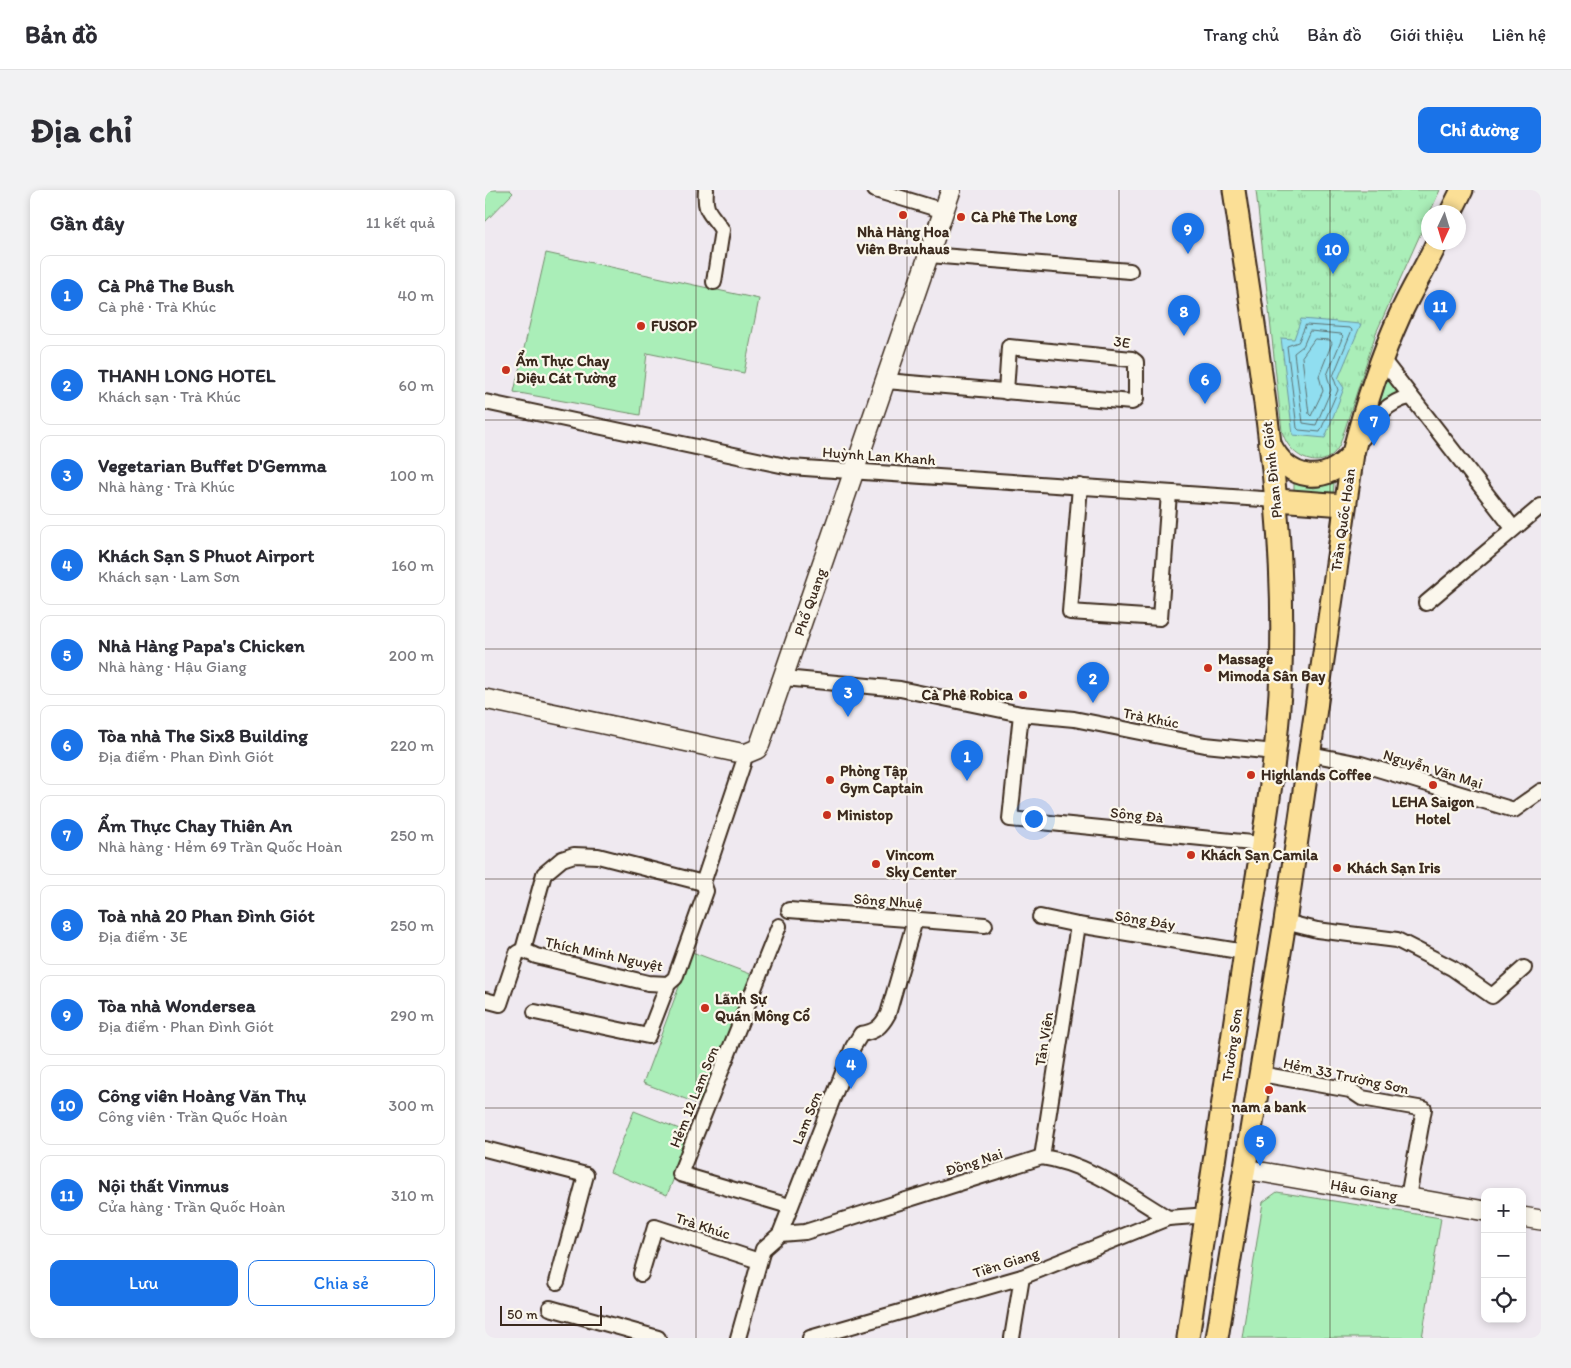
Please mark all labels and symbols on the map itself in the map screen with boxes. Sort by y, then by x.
north arrow [1421,205,1466,250]
place label: Cà Phê The Long [971,208,1077,227]
marker: Nhà Hàng Hoa Viên Brauhaus [897,209,909,221]
marker: Cà Phê The Long [955,211,967,223]
pin: 9 [1172,213,1204,254]
place label: Nhà Hàng Hoa Viên Brauhaus [856,223,950,258]
pin: 10 [1317,233,1349,274]
pin: 11 [1424,290,1456,331]
pin: 8 [1168,295,1200,336]
place label: FUSOP [651,317,697,335]
marker: FUSOP [635,320,647,332]
street label: 3E [1112,332,1132,352]
place label: Ẩm Thực Chay Diệu Cát Tường [515,349,616,388]
pin: 6 [1189,363,1221,404]
marker: Ẩm Thực Chay Diệu Cát Tường [500,364,512,376]
pin: 7 [1358,405,1390,446]
street label: Phan Đình Giót [1258,420,1286,519]
street label: Huỳnh Lan Khanh [822,443,936,469]
street label: Trần Quốc Hoàn [1327,467,1359,573]
street label: Phổ Quang [790,565,830,638]
place label: Massage Mimoda Sân Bay [1218,650,1326,686]
pin: 2 [1077,662,1109,703]
marker: Massage Mimoda Sân Bay [1202,662,1214,674]
pin: 3 [832,676,864,717]
place label: Cà Phê Robica [922,686,1013,704]
marker: Cà Phê Robica [1017,689,1029,701]
street label: Trà Khúc [1121,704,1181,732]
pin: 1 [951,740,983,781]
street label: Nguyễn Văn Mại [1381,745,1485,793]
place label: Phòng Tập Gym Captain [840,762,924,798]
place label: Highlands Coffee [1261,766,1371,785]
marker: Highlands Coffee [1245,769,1257,781]
marker: Phòng Tập Gym Captain [824,774,836,786]
marker: LEHA Saigon Hotel [1427,779,1439,791]
place label: LEHA Saigon Hotel [1392,793,1475,828]
street label: Sông Đà [1109,803,1165,827]
place label: Ministop [837,806,893,825]
your location [1021,806,1047,832]
marker: Ministop [821,809,833,821]
place label: Vincom Sky Center [886,846,957,882]
place label: Khách Sạn Camila [1201,846,1318,864]
marker: Khách Sạn Camila [1185,849,1197,861]
marker: Vincom Sky Center [870,858,882,870]
place label: Khách Sạn Iris [1347,859,1441,877]
marker: Khách Sạn Iris [1331,862,1343,874]
street label: Sông Nhuệ [853,890,923,912]
street label: Sông Đáy [1114,906,1176,934]
street label: Thích Minh Nguyệt [544,933,665,975]
place label: Lãnh Sự Quán Mông Cổ [715,990,810,1026]
marker: Lãnh Sự Quán Mông Cổ [699,1002,711,1014]
street label: Trường Sơn [1218,1007,1246,1083]
street label: Tản Viên [1031,1011,1057,1067]
street label: Hẻm 12 Lam Sơn [665,1043,723,1150]
pin: 4 [835,1048,867,1089]
street label: Hẻm 33 Trường Sơn [1282,1054,1411,1098]
marker: nam a bank [1263,1084,1275,1096]
street label: Lam Sơn [788,1088,826,1147]
place label: nam a bank [1231,1098,1306,1116]
pin: 5 [1244,1125,1276,1166]
street label: Đồng Nai [943,1144,1005,1180]
street label: Hậu Giang [1329,1175,1399,1205]
street label: Trà Khúc [673,1209,733,1243]
street label: Tiền Giang [971,1244,1042,1282]
scale bar [500,1303,603,1326]

